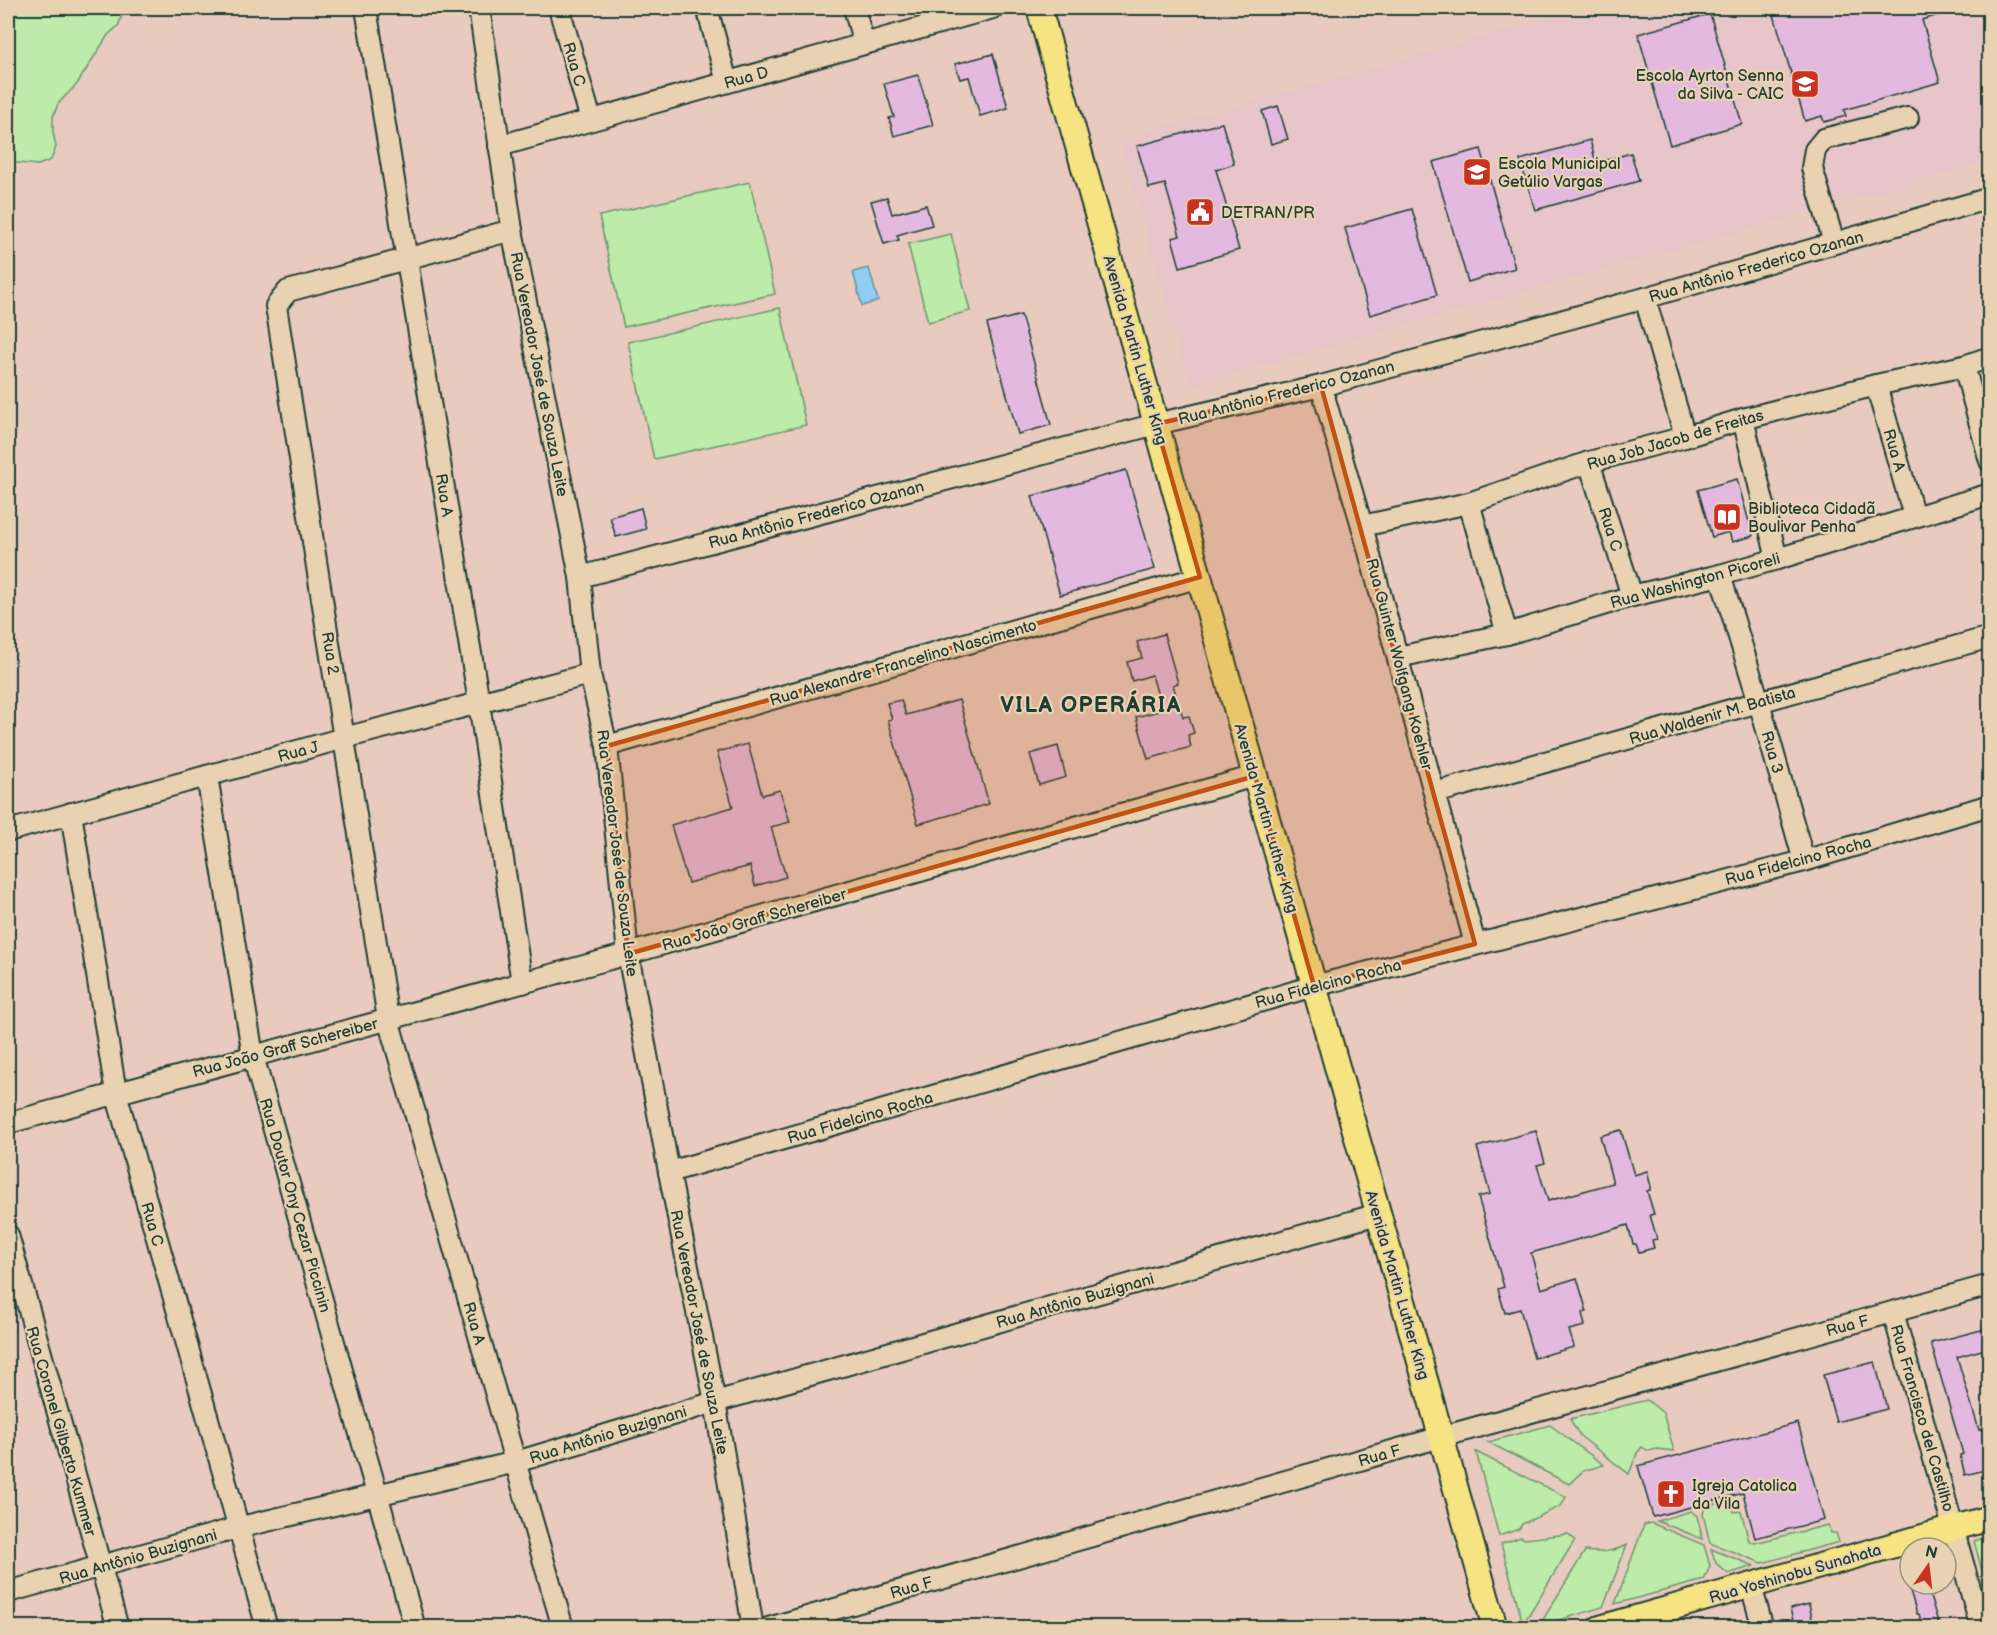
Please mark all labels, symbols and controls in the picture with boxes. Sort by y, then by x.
street label: Rua C [558,40,589,89]
street label: Rua D [722,63,771,94]
place label: Escola Ayrton Senna da Silva - CAIC [1636,67,1784,104]
school or university icon: Escola Ayrton Senna da Silva - CAIC [1789,68,1821,100]
place label: Escola Municipal Getúlio Vargas [1498,155,1621,192]
school or university icon: Escola Municipal Getúlio Vargas [1461,156,1493,188]
public building icon: DETRAN/PR [1184,196,1216,228]
place label: DETRAN/PR [1221,204,1315,223]
street label: Rua Antônio Frederico Ozanan [1647,228,1866,307]
street label: Rua Vereador José de Souza Leite [505,250,572,499]
street label: Avenida Martin Luther King [1098,253,1171,447]
street label: Rua Antônio Frederico Ozanan [1176,357,1396,430]
street label: Rua Job Jacob de Freitas [1585,406,1766,475]
street label: Rua A [1878,427,1909,474]
street label: Rua A [431,472,456,518]
street label: Rua Antônio Frederico Ozanan [707,478,926,553]
place label: Biblioteca Cidadã Boulivar Penha [1748,500,1875,537]
library icon: Biblioteca Cidadã Boulivar Penha [1711,501,1743,533]
street label: Rua C [1594,505,1626,554]
street label: Rua Washington Picoreli [1608,550,1782,613]
street label: Rua Guinter Wolfgang Koehler [1361,556,1436,773]
street label: Rua Alexandre Francelino Nascimento [768,616,1039,711]
street label: Rua 2 [317,630,342,677]
street label: Rua Waldenir M. Batista [1627,684,1798,749]
district label: VILA OPERÁRIA [1000,690,1182,719]
street label: Avenida Martin Luther King [1229,721,1302,915]
street label: Rua Vereador José de Souza Leite [592,729,641,978]
street label: Rua 3 [1756,729,1787,776]
street label: Rua J [276,738,321,767]
street label: Rua Fidelcino Rocha [1723,833,1874,890]
street label: Rua João Graff Schereiber [660,885,849,956]
street label: Rua Fidelcino Rocha [1253,956,1404,1013]
street label: Rua João Graff Schereiber [191,1014,380,1082]
street label: Rua Fidelcino Rocha [785,1089,935,1148]
street label: Rua Doutor Ony Cezar Piccinin [255,1096,334,1315]
street label: Avenida Martin Luther King [1360,1188,1433,1382]
street label: Rua C [136,1200,167,1249]
street label: Rua Vereador José de Souza Leite [665,1208,732,1457]
street label: Rua Antônio Buzignani [994,1270,1157,1333]
street label: Rua A [458,1300,489,1347]
street label: Rua F [1824,1312,1871,1341]
street label: Rua Francisco del Castilho [1886,1323,1957,1514]
street label: Rua Coronel Gilberto Kummer [21,1324,100,1539]
street label: Rua Antônio Buzignani [528,1402,689,1468]
street label: Rua F [1356,1441,1403,1472]
place label: Igreja Catolica da Vila [1692,1477,1797,1514]
church icon: Igreja Catolica da Vila [1655,1478,1687,1510]
street label: Rua Antônio Buzignani [57,1526,220,1589]
north arrow [1898,1536,1958,1596]
street label: Rua Yoshinobu Sunahata [1707,1541,1884,1608]
text: N [1923,1542,1939,1564]
street label: Rua F [888,1573,935,1604]

